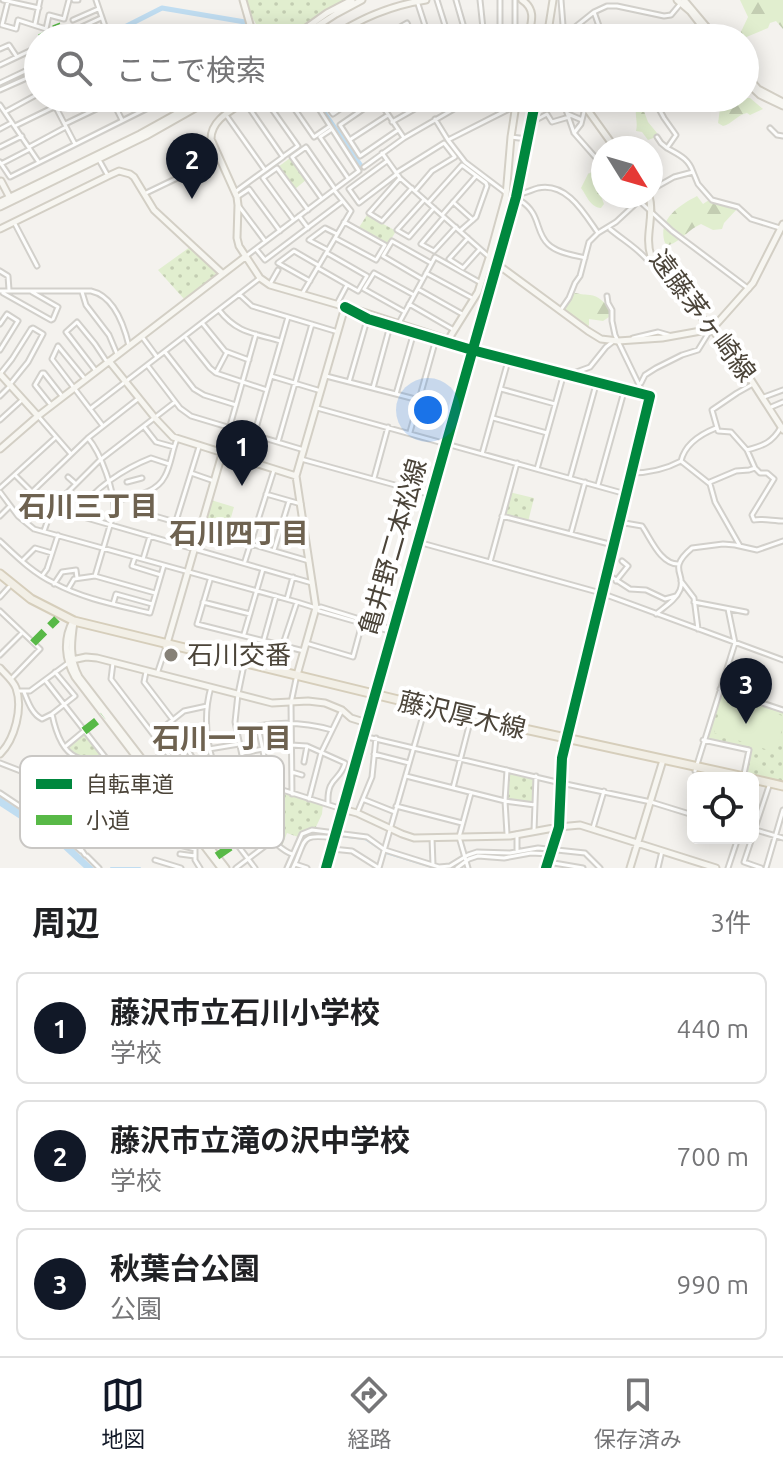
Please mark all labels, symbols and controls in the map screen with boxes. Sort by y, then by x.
search box [24,24,759,112]
icon: search [52,46,96,90]
text: ここで検索 [116,53,266,87]
pin: 2 [166,133,218,199]
north arrow [591,136,663,208]
street label: 遠藤茅ヶ崎線 [645,245,762,387]
your location [408,390,448,430]
pin: 1 [216,420,268,486]
street label: 亀井野二本松線 [353,455,432,638]
district label: 石川三丁目 [18,490,158,521]
district label: 石川四丁目 [169,517,309,548]
place label: 石川交番 [187,640,291,669]
marker: 石川交番 [162,646,180,664]
pin: 3 [720,658,772,724]
street label: 藤沢厚木線 [396,686,529,743]
district label: 石川一丁目 [152,722,292,753]
legend [20,756,284,848]
text: 自転車道 [86,771,174,796]
map controls [687,772,759,844]
button: locate [687,772,759,844]
text: 小道 [86,807,130,832]
text: 周辺 [32,903,100,941]
text: 3件 [710,908,751,937]
text: 藤沢市立石川小学校 [110,995,380,1029]
text: 1 [53,1014,67,1043]
text: 440 m [677,1014,749,1043]
text: 学校 [110,1038,162,1067]
text: 藤沢市立滝の沢中学校 [110,1123,410,1157]
text: 2 [53,1142,67,1171]
text: 700 m [677,1142,749,1171]
text: 学校 [110,1166,162,1195]
text: 秋葉台公園 [110,1251,260,1285]
text: 3 [53,1270,67,1299]
text: 990 m [677,1270,749,1299]
text: 公園 [110,1294,162,1323]
tab: 地図 [101,1373,145,1453]
tab: 経路 [347,1373,392,1453]
tab: 保存済み [594,1373,682,1453]

